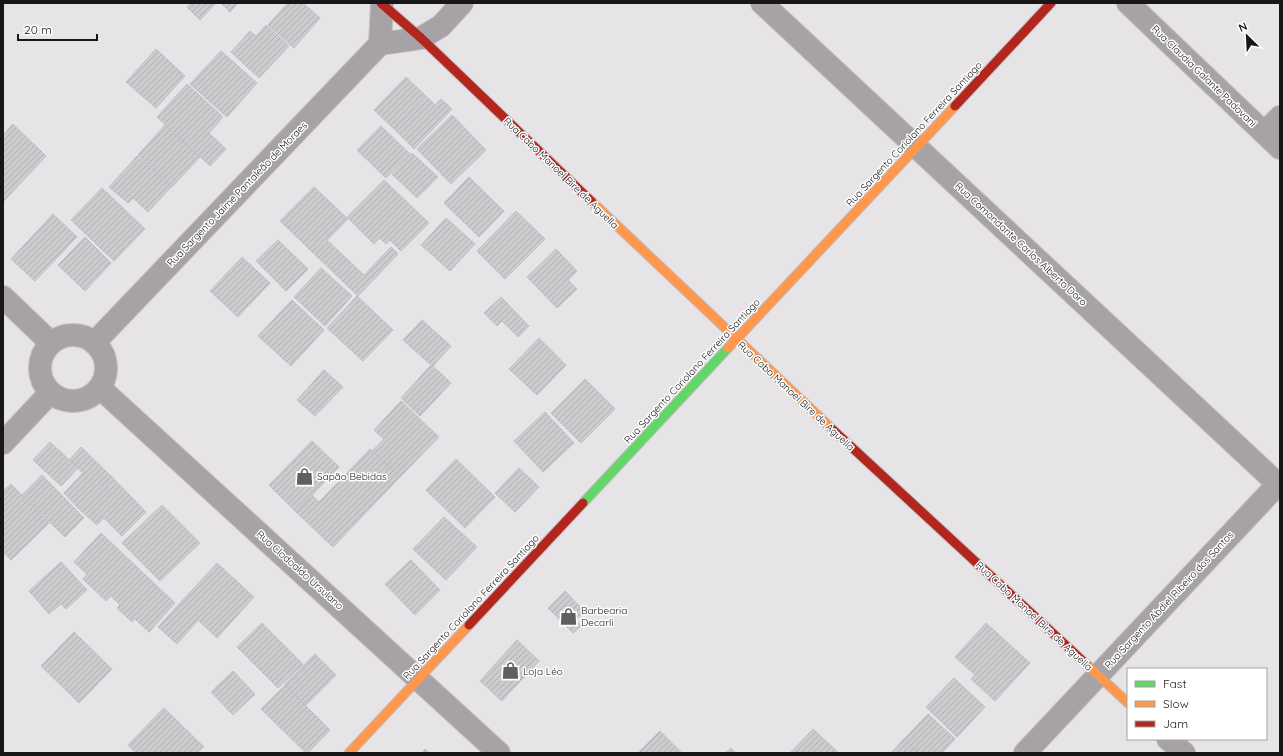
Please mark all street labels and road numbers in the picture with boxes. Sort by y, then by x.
street label: Rua Claudia Galante Padovani [1149,22,1259,130]
street label: Rua Sargento Coriolano Ferreira Santiago [843,59,985,209]
street label: Rua Cabo Manoel Bire de Aguella [501,114,621,232]
street label: Rua Sargento Jaime Pantaleão de Moraes [164,119,310,269]
street label: Rua Comandante Carlos Alberto Doro [952,179,1090,309]
street label: Rua Sargento Coriolano Ferreira Santiago [621,296,763,446]
street label: Rua Cabo Manoel Bire de Aguella [735,338,857,454]
street label: Rua Clodoaldo Ursulano [254,527,346,613]
street label: Rua Sargento Abdiel Ribeiro dos Santos [1102,528,1237,672]
street label: Rua Sargento Coriolano Ferreira Santiago [400,532,542,682]
street label: Rua Cabo Manoel Bire de Aguella [973,558,1095,674]

